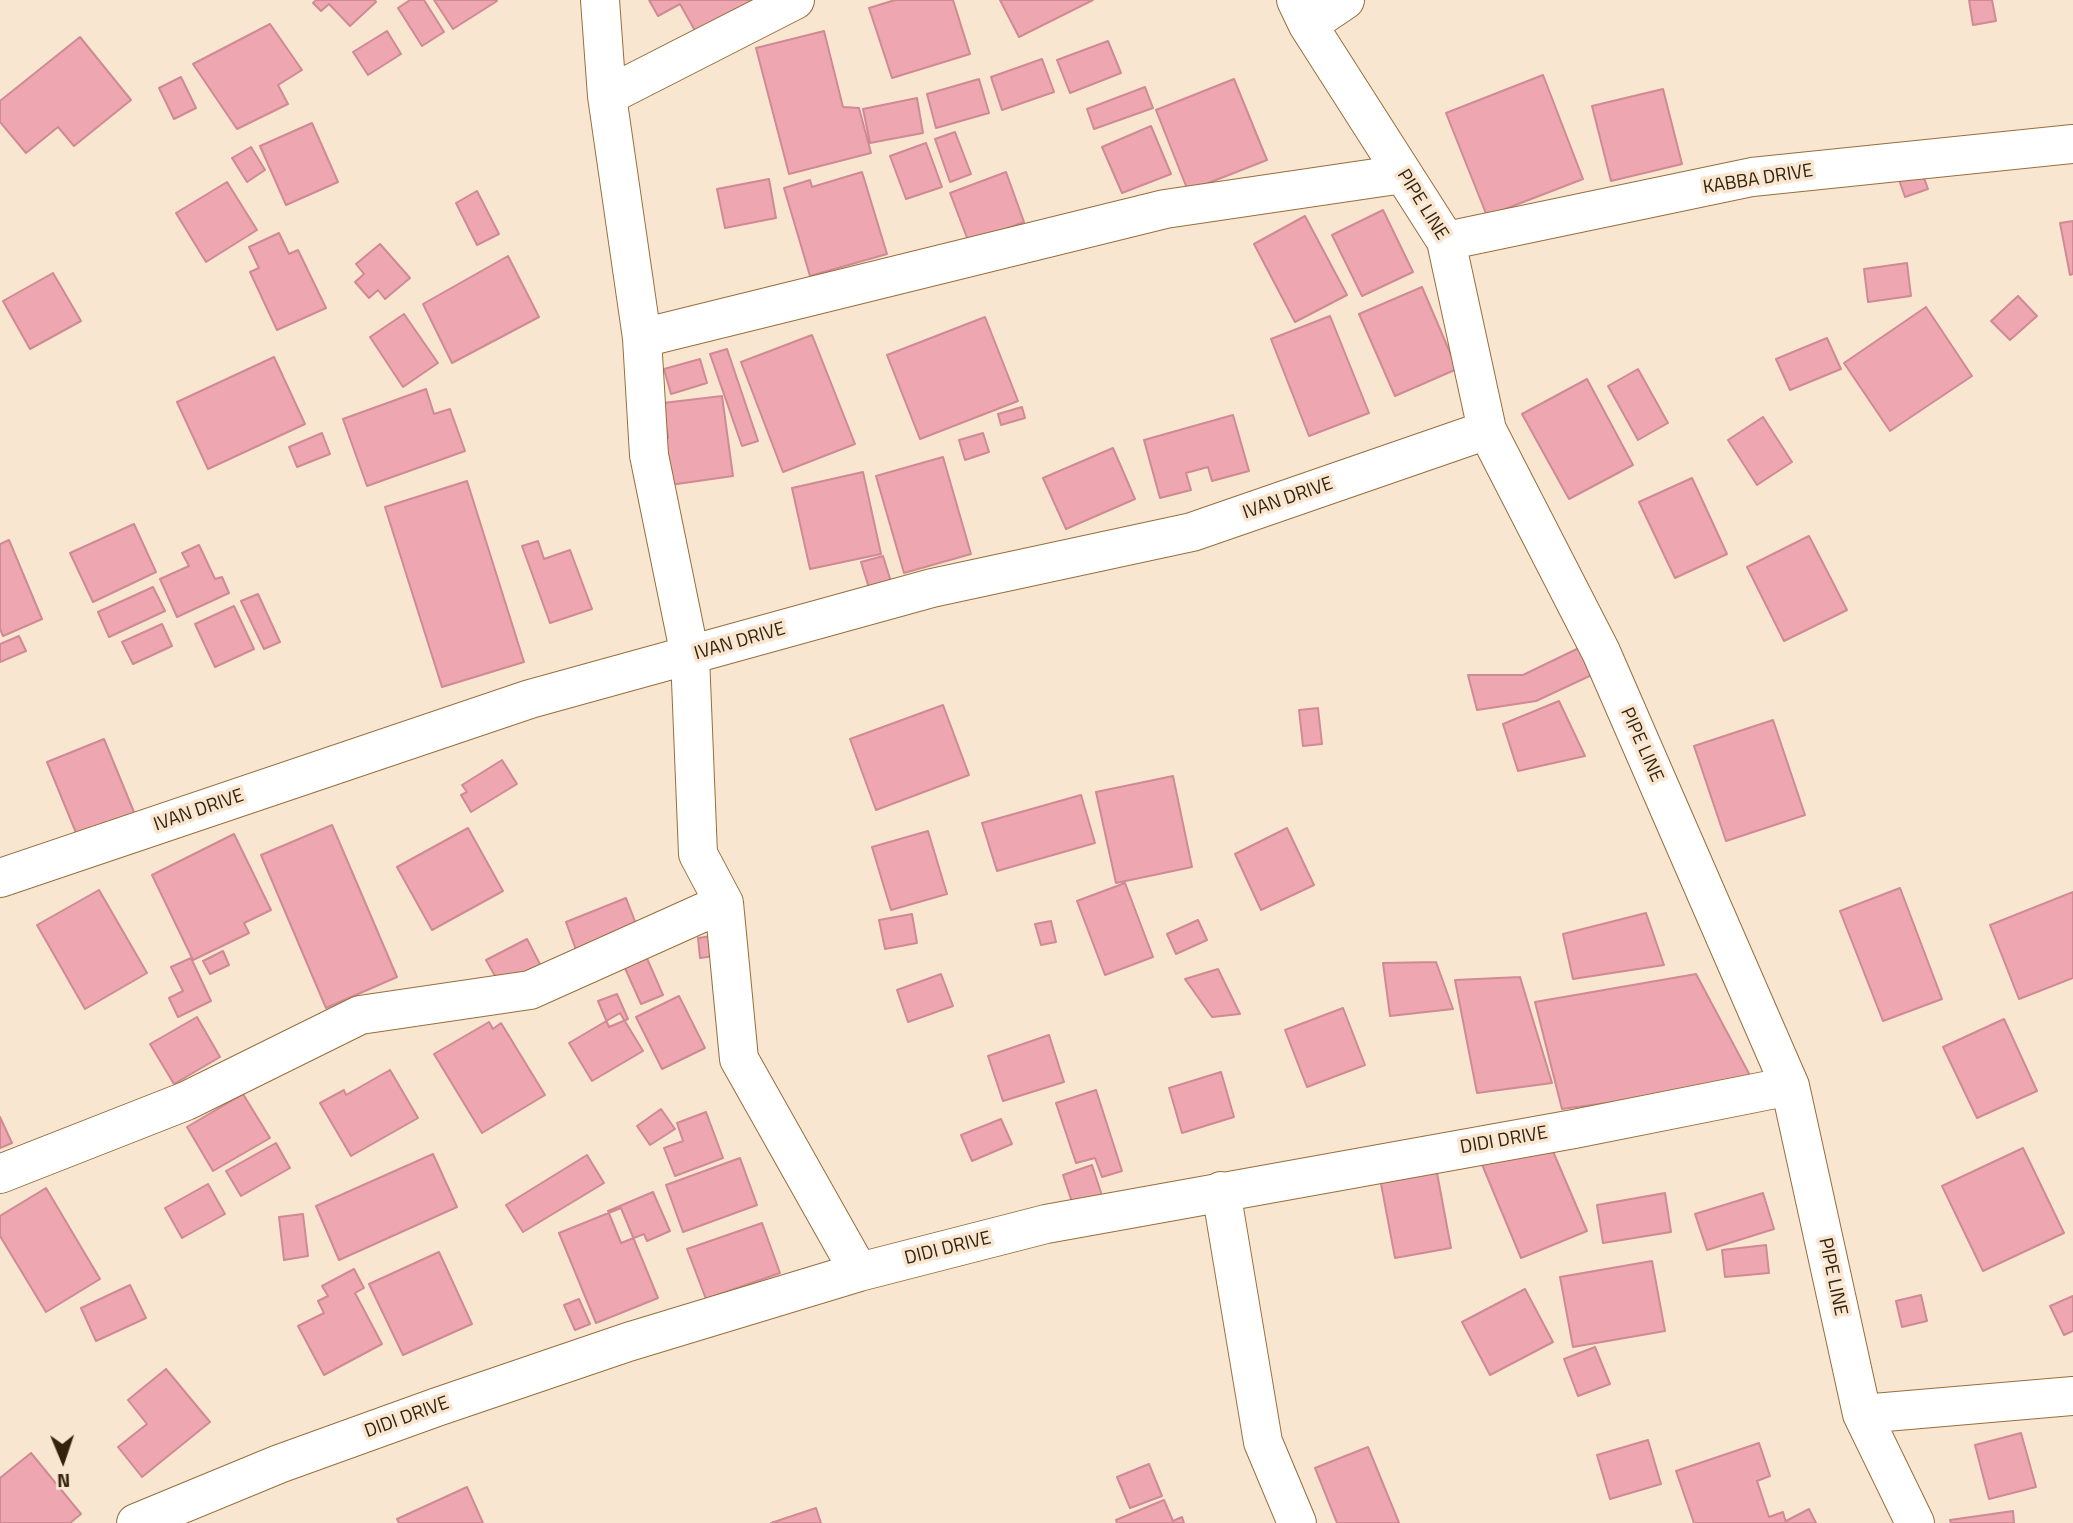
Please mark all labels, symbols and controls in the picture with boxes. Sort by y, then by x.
street label: KABBA DRIVE [1701,160,1815,200]
street label: PIPE LINE [1391,165,1453,245]
street label: IVAN DRIVE [1240,473,1336,525]
street label: IVAN DRIVE [692,618,788,666]
street label: PIPE LINE [1615,704,1667,786]
street label: IVAN DRIVE [151,785,247,837]
street label: DIDI DRIVE [1459,1122,1549,1160]
street label: DIDI DRIVE [902,1227,994,1271]
street label: PIPE LINE [1813,1236,1851,1318]
street label: DIDI DRIVE [362,1392,452,1444]
north arrow [28,1425,98,1495]
text: N [57,1467,71,1496]

